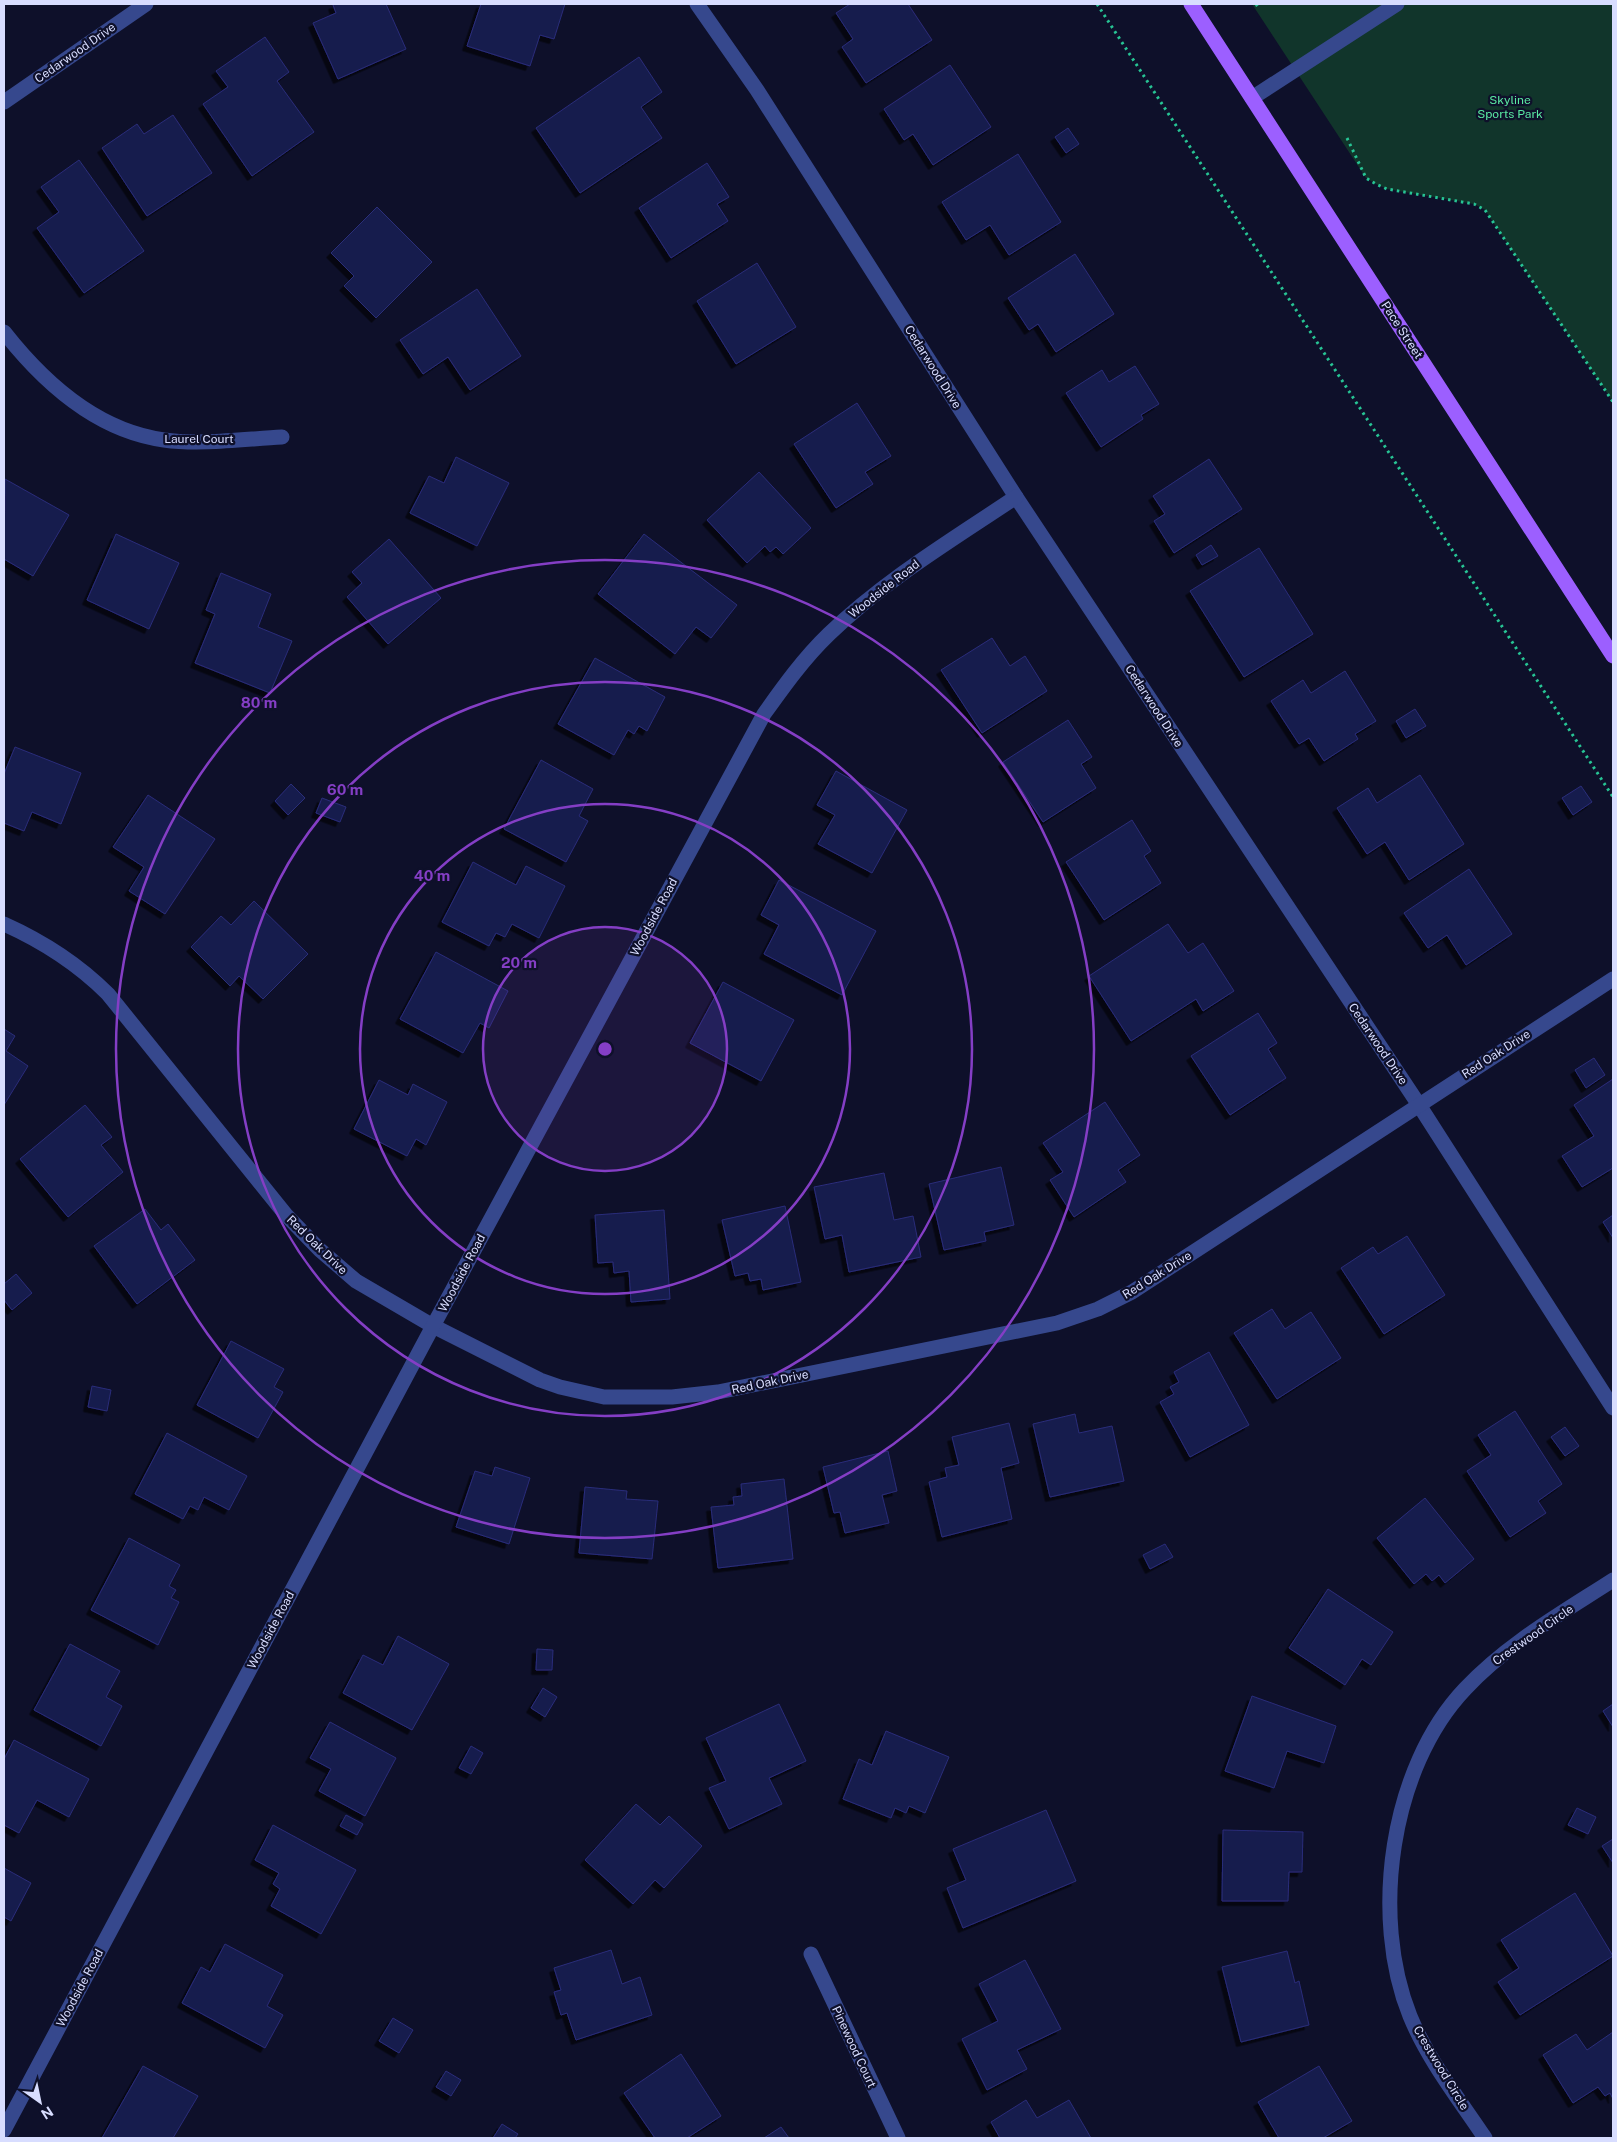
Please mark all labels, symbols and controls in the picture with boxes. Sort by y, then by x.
street label: Cedarwood Drive [32,20,118,86]
park label: Skyline Sports Park [1477,93,1543,121]
street label: Pace Street [1378,299,1426,361]
street label: Cedarwood Drive [902,323,964,411]
street label: Laurel Court [164,432,234,446]
street label: Woodside Road [846,557,922,621]
street label: Cedarwood Drive [1122,662,1186,750]
text: 80 m [241,694,277,711]
text: 60 m [327,781,363,798]
text: 40 m [414,867,450,884]
street label: Woodside Road [628,876,680,958]
text: 20 m [501,954,537,971]
street label: Cedarwood Drive [1346,1001,1411,1088]
street label: Red Oak Drive [1459,1027,1533,1081]
centre of rings [596,1040,614,1058]
street label: Red Oak Drive [284,1213,350,1277]
street label: Woodside Road [436,1232,488,1314]
street label: Red Oak Drive [1120,1248,1194,1302]
street label: Red Oak Drive [730,1367,810,1397]
street label: Woodside Road [245,1589,297,1671]
street label: Crestwood Circle [1490,1602,1576,1668]
street label: Woodside Road [54,1947,106,2029]
street label: Pinewood Court [829,2004,879,2090]
street label: Crestwood Circle [1410,2023,1472,2113]
north arrow [15,2077,65,2127]
text: N [38,2103,56,2123]

